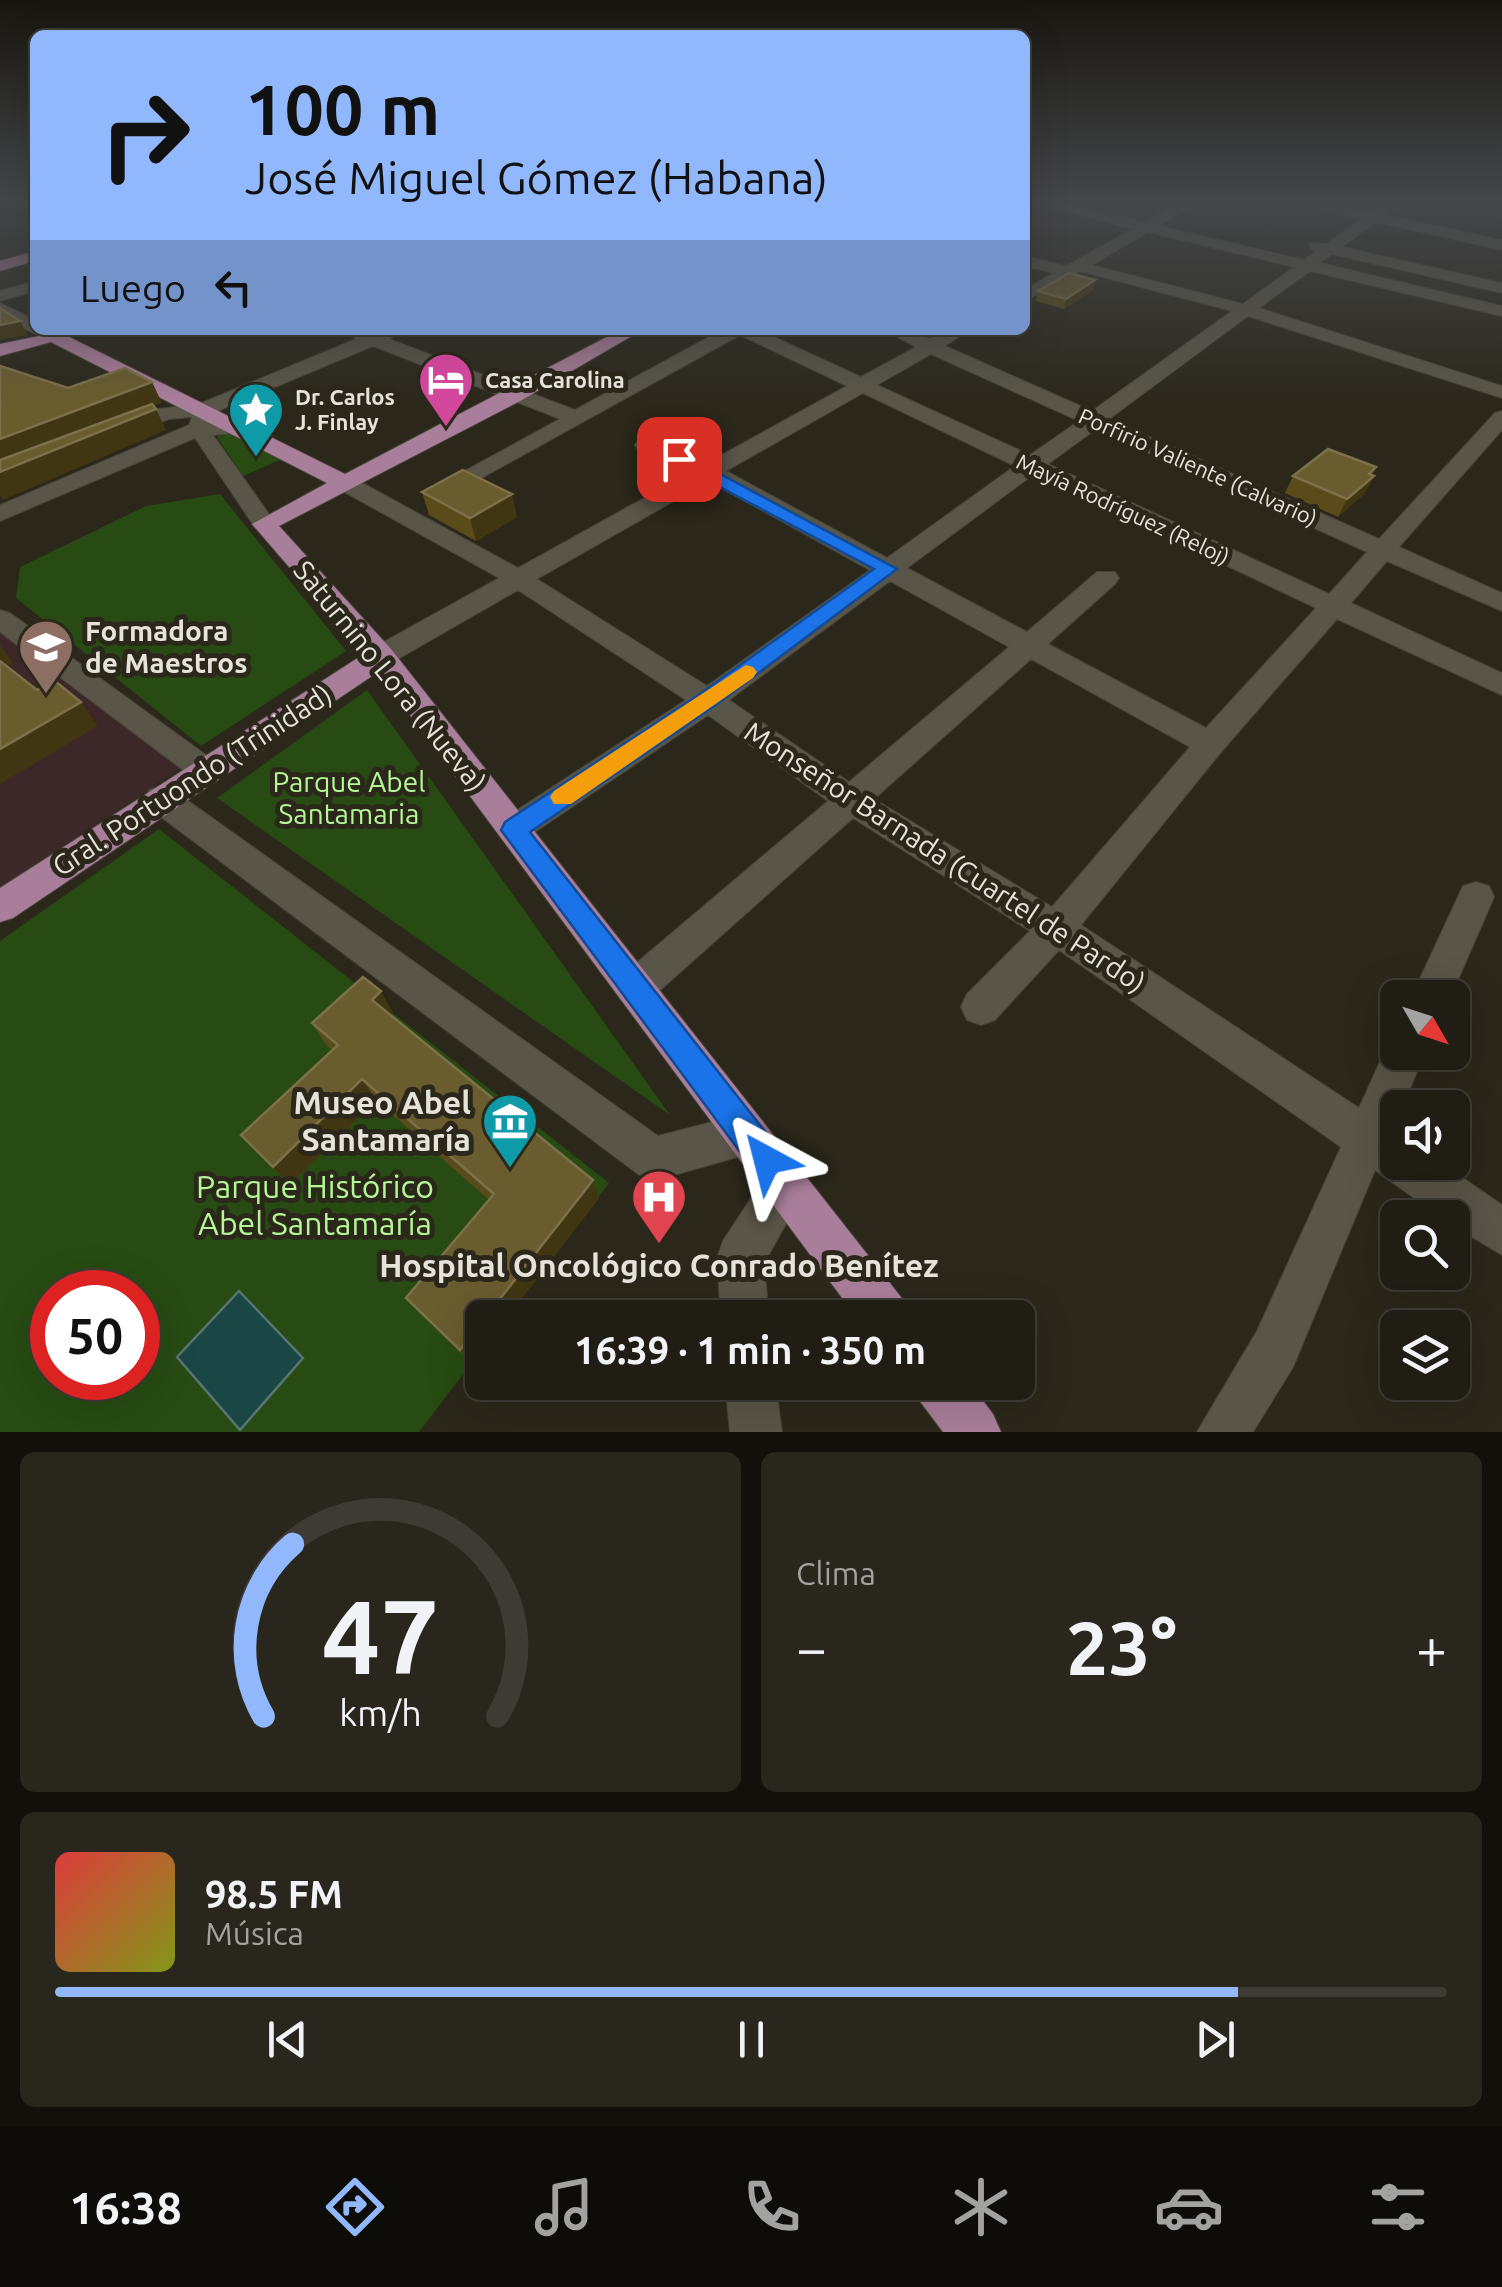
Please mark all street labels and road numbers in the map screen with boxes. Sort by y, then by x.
street label: Porfirio Valiente (Calvario) [1075,403,1321,531]
street label: Mayía Rodríguez (Reloj) [1012,448,1234,570]
street label: Saturnino Lora (Nueva) [287,554,493,798]
street label: Gral. Portuondo (Trinidad) [46,678,338,882]
street label: Monseñor Barnada (Cuartel de Pardo) [739,715,1151,999]

